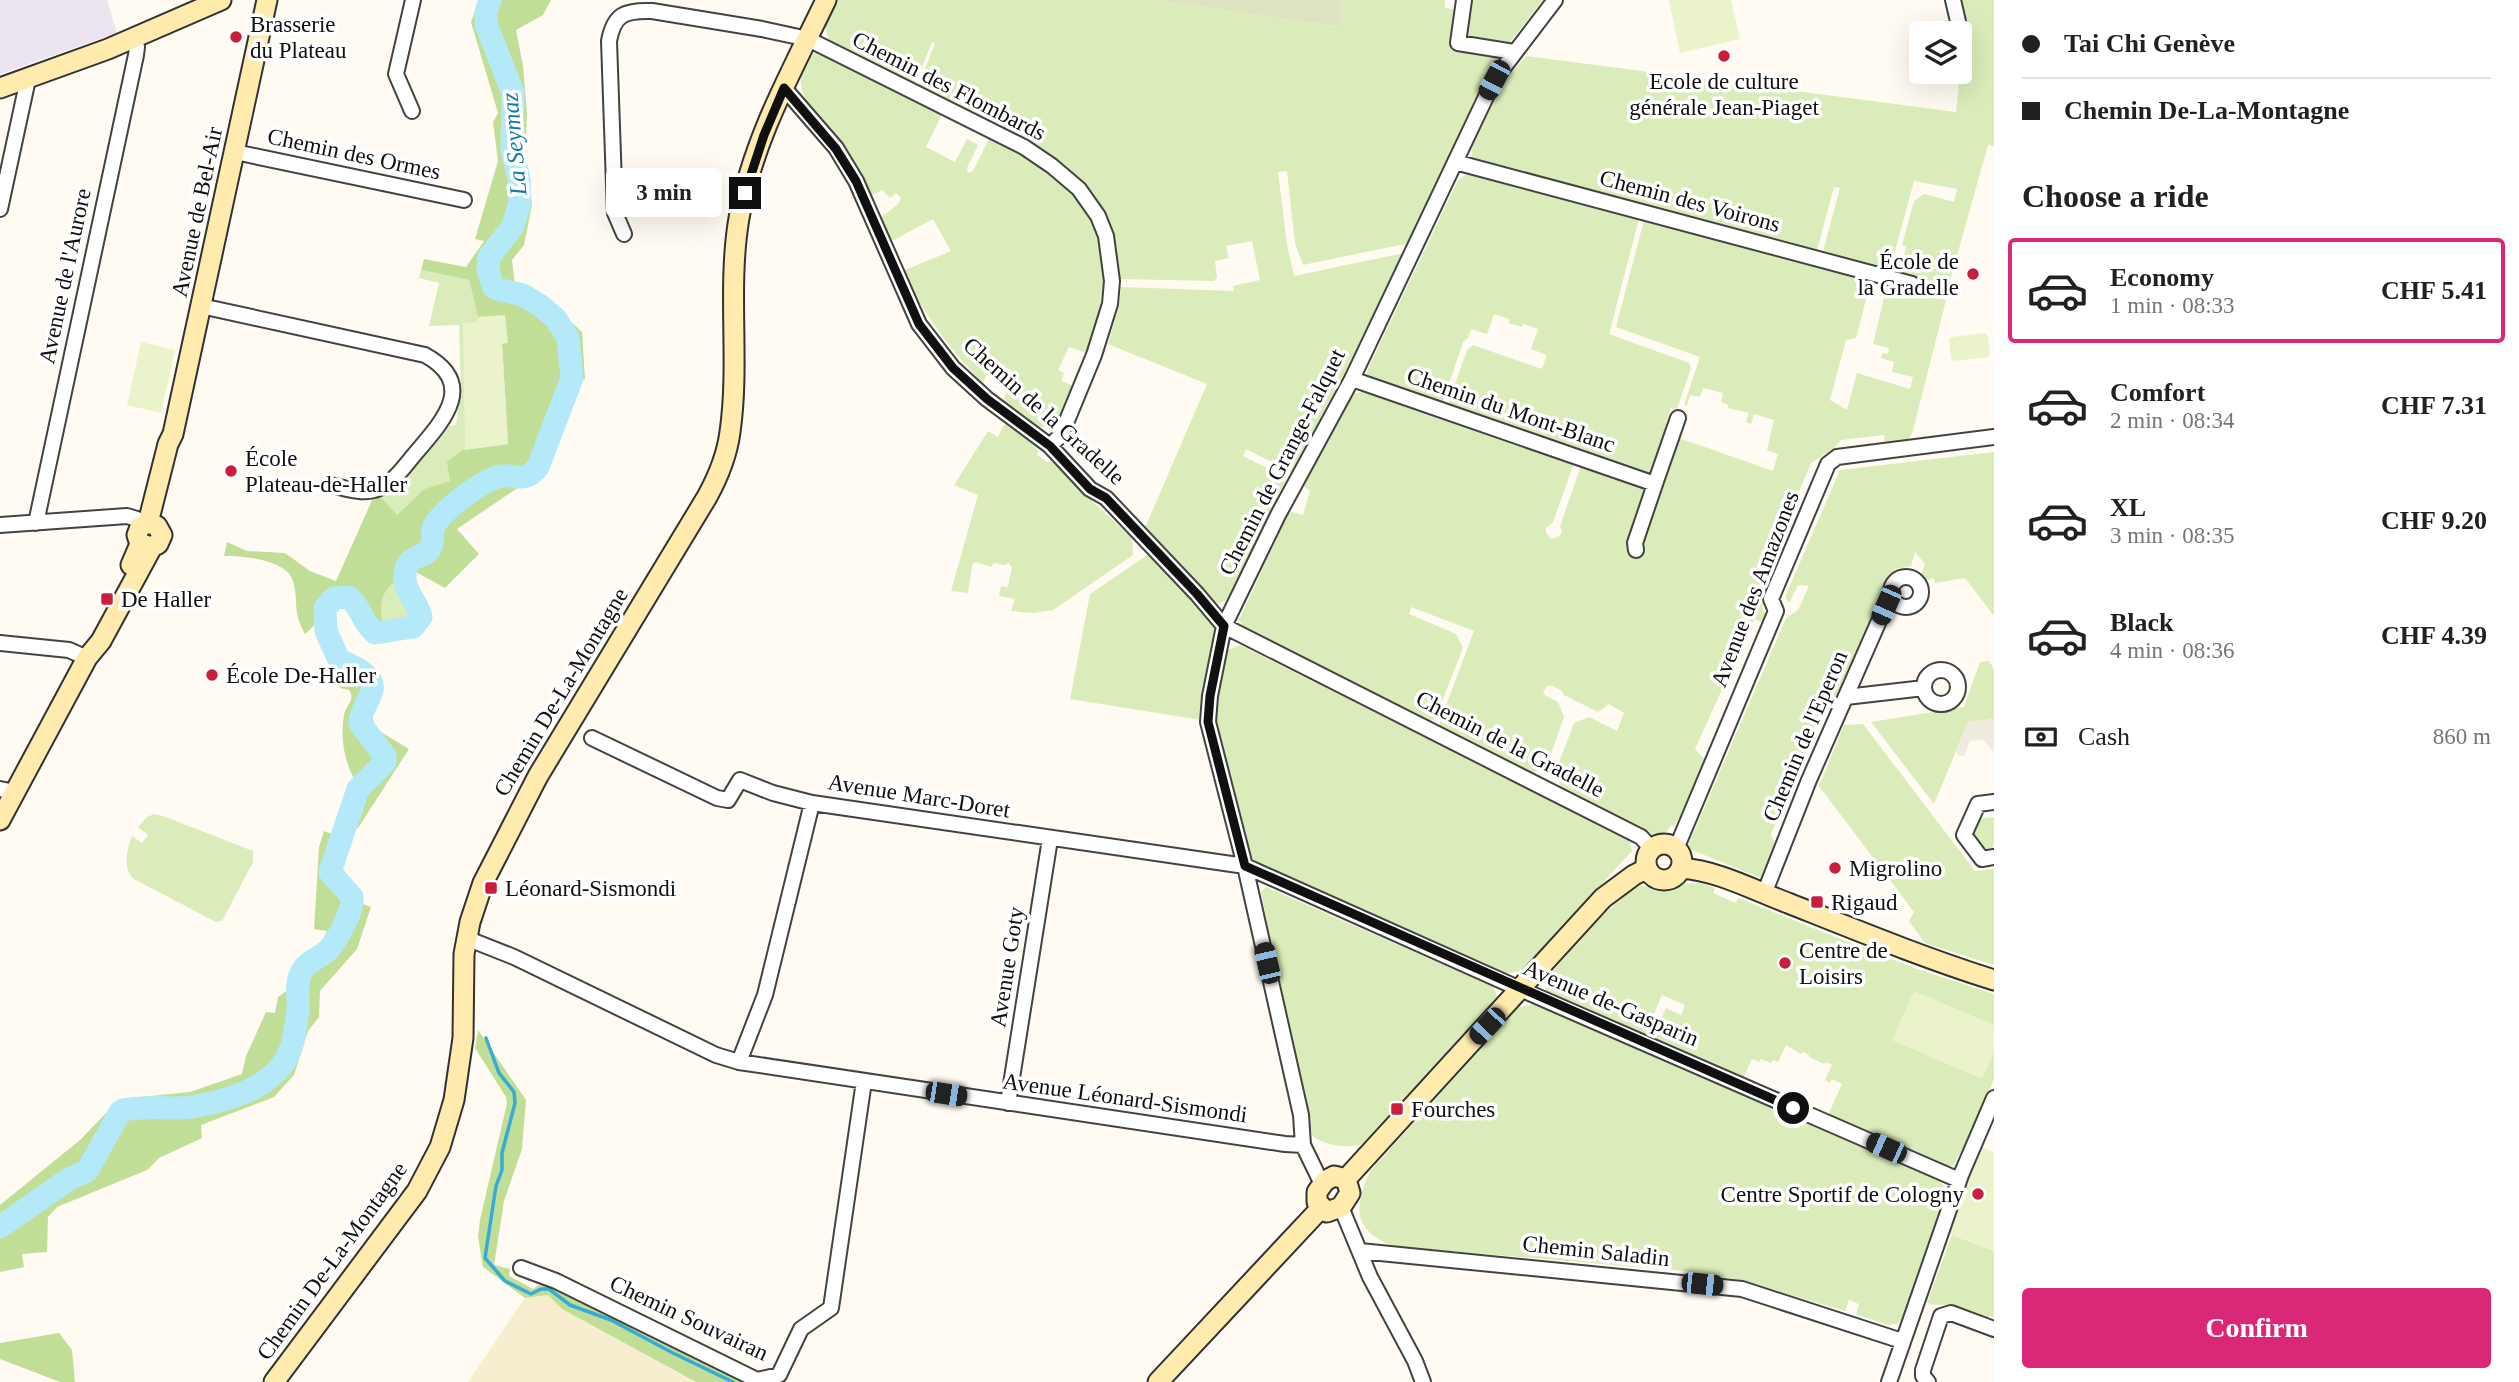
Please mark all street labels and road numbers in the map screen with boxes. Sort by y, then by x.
street label: Chemin des Flombards [848,26,1050,146]
street label: Chemin des Ormes [265,123,443,185]
street label: Avenue de Bel-Air [167,124,227,299]
street label: Chemin des Voirons [1597,165,1783,237]
street label: Avenue de l'Aurore [34,186,96,366]
street label: Chemin de la Gradelle [959,332,1129,490]
street label: Chemin de Grange-Falquet [1214,344,1350,579]
street label: Chemin du Mont-Blanc [1404,363,1618,457]
street label: Avenue des Amazones [1706,487,1804,690]
street label: Chemin De-La-Montagne [489,583,633,801]
street label: Chemin de l'Eperon [1758,646,1852,825]
street label: Chemin de la Gradelle [1412,686,1608,802]
street label: Avenue Marc-Doret [826,769,1012,823]
street label: Avenue Goty [985,905,1029,1029]
street label: Avenue de-Gasparin [1520,955,1703,1051]
street label: Avenue Léonard-Sismondi [1001,1068,1249,1128]
street label: Chemin De-La-Montagne [252,1157,412,1365]
street label: Chemin Saladin [1521,1231,1671,1271]
street label: Chemin Souvairan [606,1270,773,1366]

